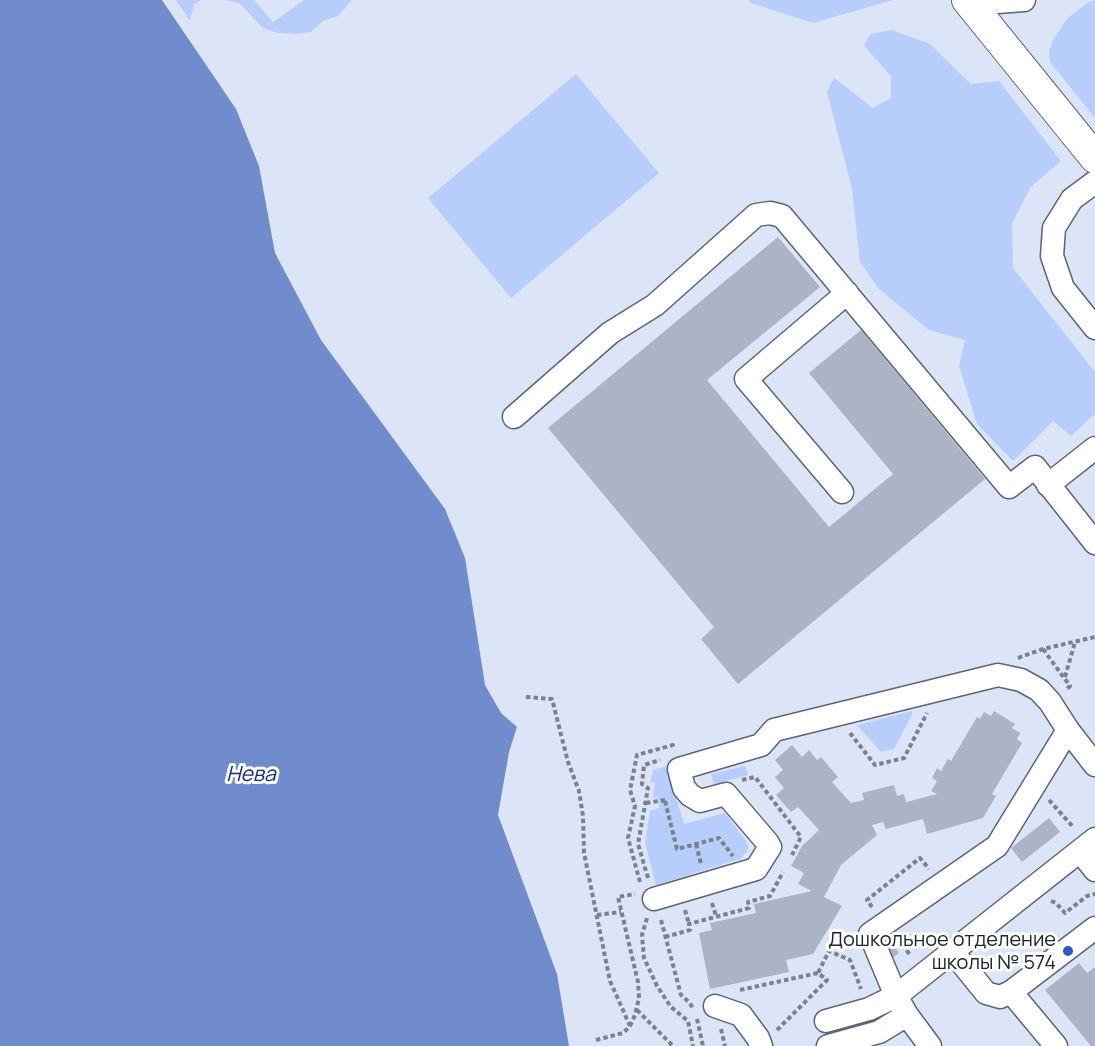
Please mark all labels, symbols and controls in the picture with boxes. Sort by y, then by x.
water label: Нева [226,762,276,788]
place label: Дошкольное отделение школы № 574 [828,928,1056,975]
marker: Дошкольное отделение школы № 574 [1061,944,1075,958]

